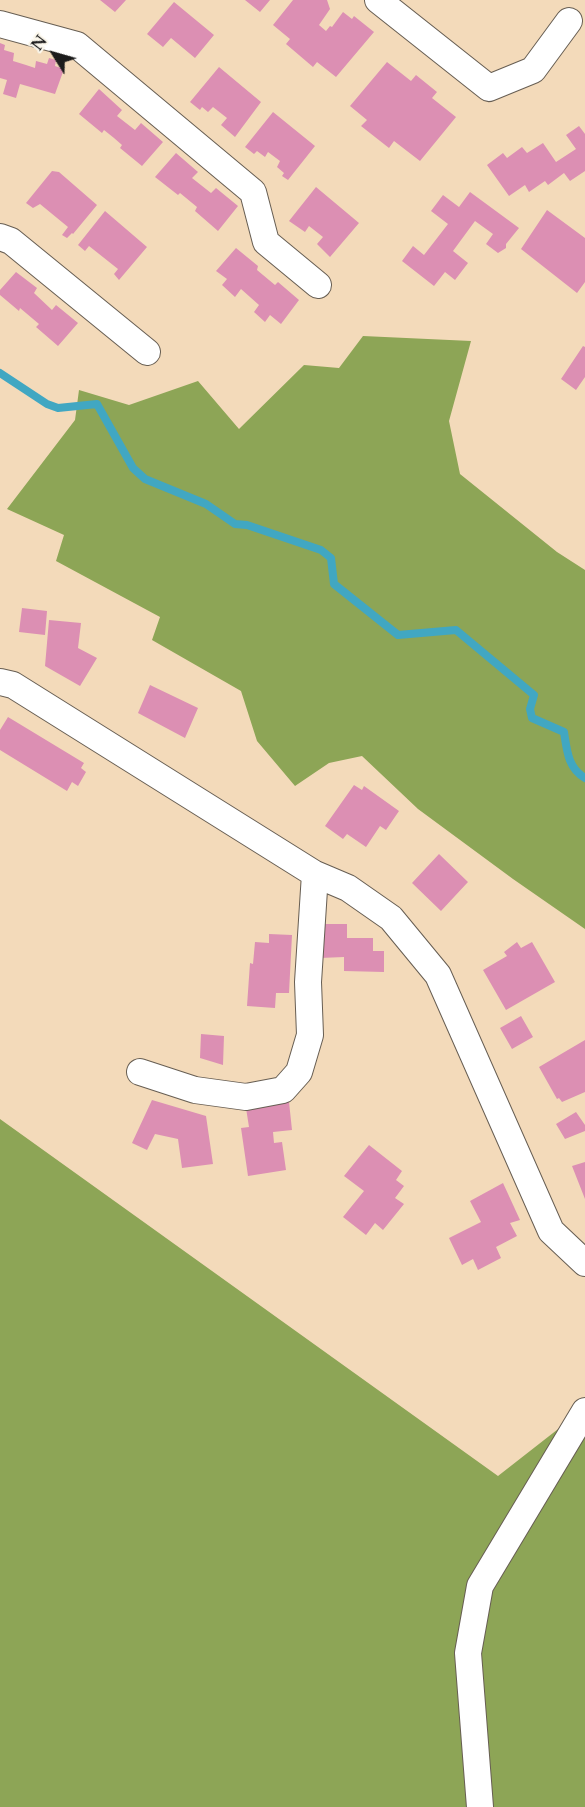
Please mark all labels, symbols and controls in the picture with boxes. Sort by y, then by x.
north arrow [24,24,84,84]
text: N [27,31,53,55]

